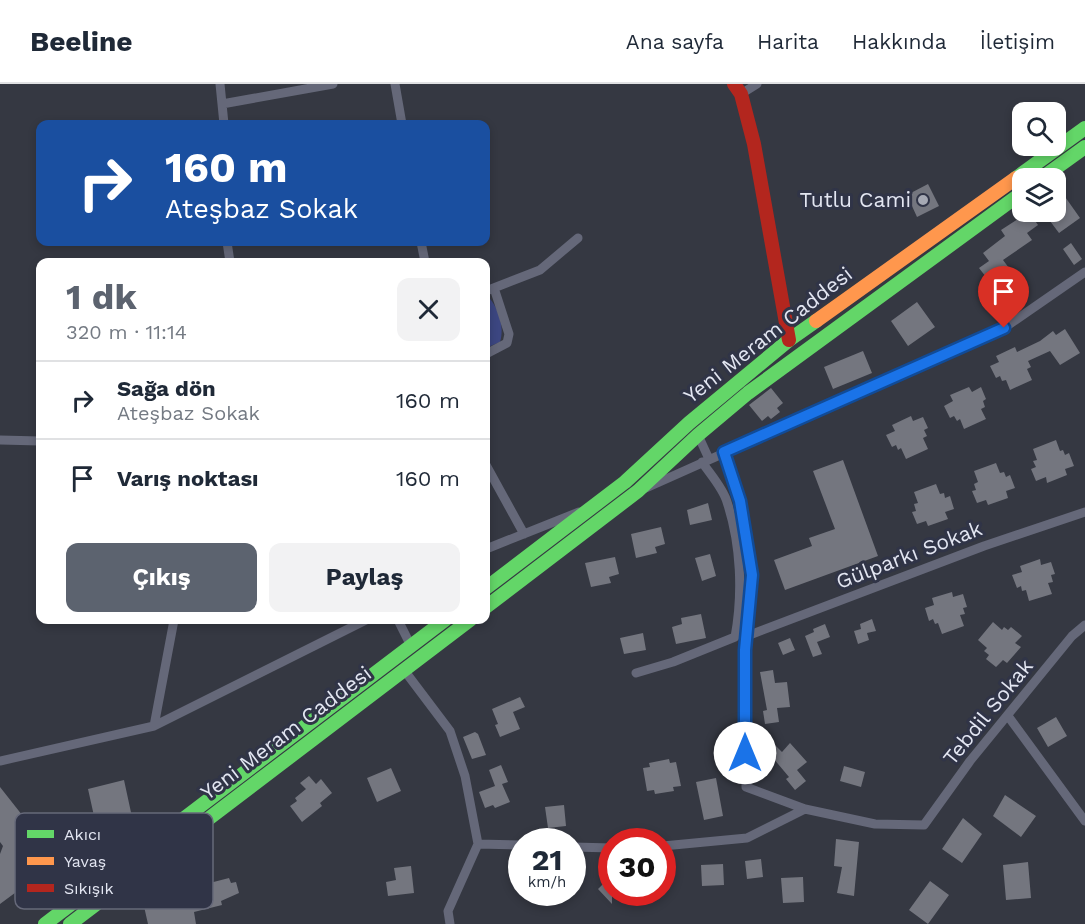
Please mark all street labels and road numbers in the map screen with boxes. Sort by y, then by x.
street label: Yeni Meram Caddesi [678,261,857,408]
street label: Gülparkı Sokak [832,515,985,594]
street label: Tebdil Sokak [937,654,1038,770]
street label: Yeni Meram Caddesi [196,660,376,805]

